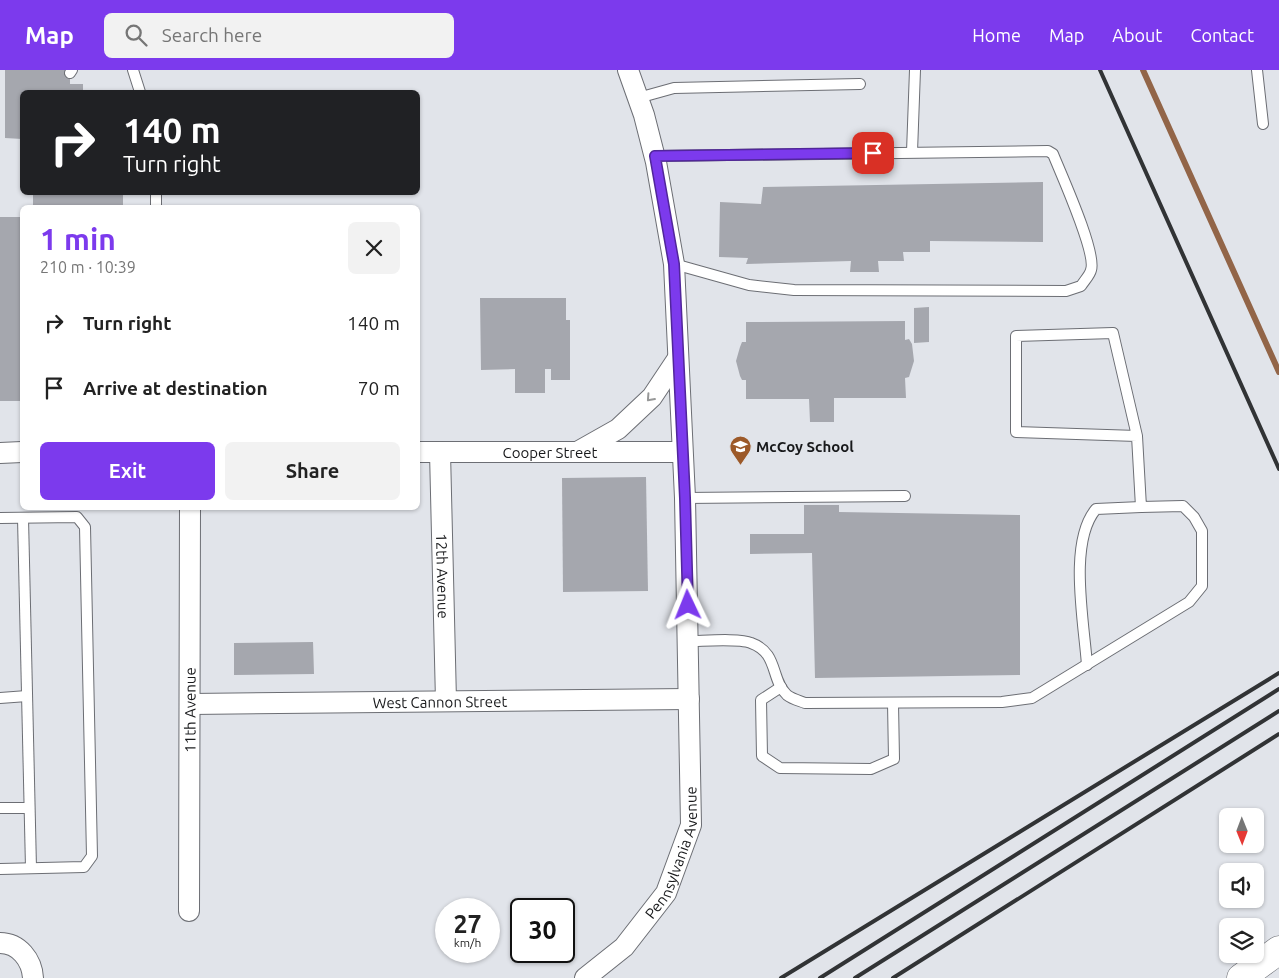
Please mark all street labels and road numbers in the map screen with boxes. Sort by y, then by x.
street label: Cooper Street [503,444,598,461]
street label: 12th Avenue [433,533,453,619]
street label: 11th Avenue [181,667,198,753]
street label: West Cannon Street [373,692,507,711]
street label: Pennsylvania Avenue [641,786,700,922]

